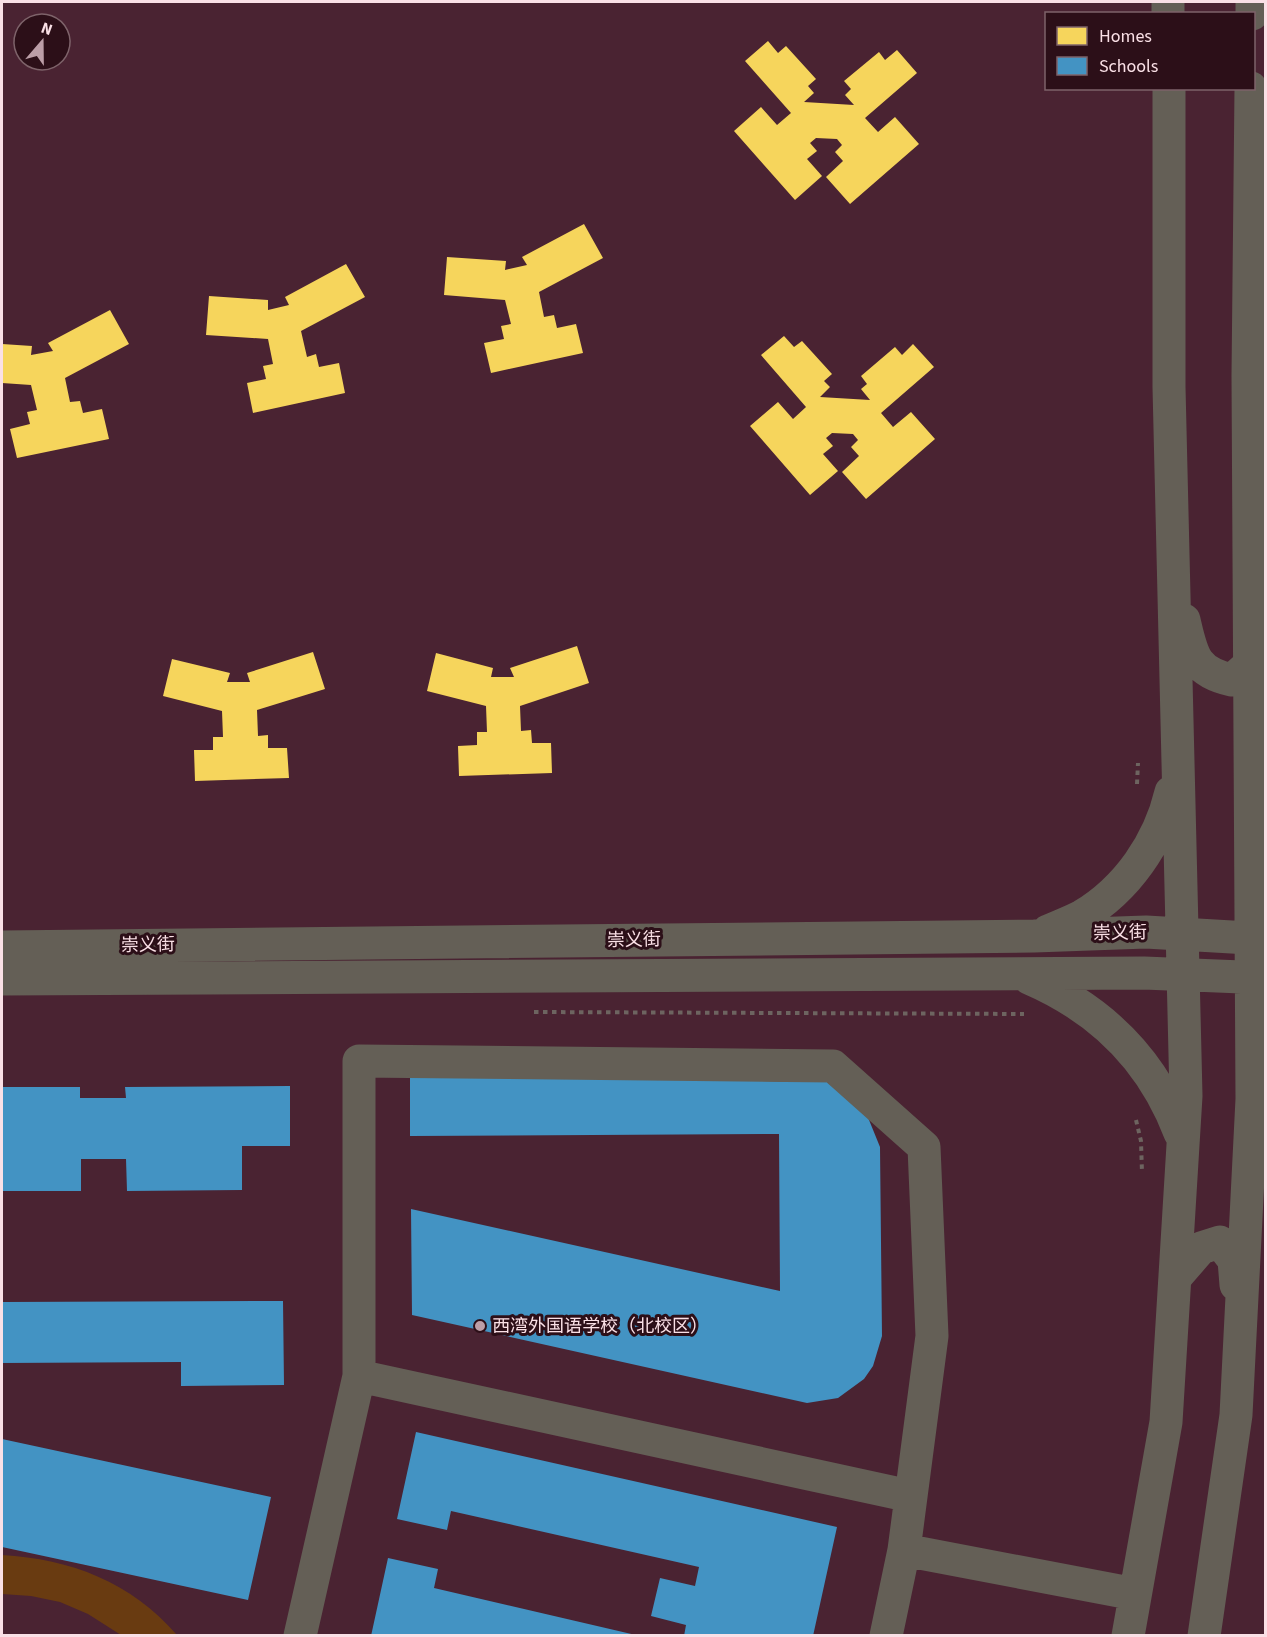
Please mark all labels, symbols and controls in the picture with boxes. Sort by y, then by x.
north arrow [12,12,72,72]
legend [1045,12,1255,90]
text: N [38,17,56,41]
text: Homes [1099,24,1152,49]
text: Schools [1099,54,1158,79]
street label: 崇义街 [1093,920,1147,946]
street label: 崇义街 [607,927,661,953]
street label: 崇义街 [121,932,175,958]
place label: 西湾外国语学校（北校区） [492,1314,708,1339]
marker: 西湾外国语学校（北校区） [473,1319,487,1333]

